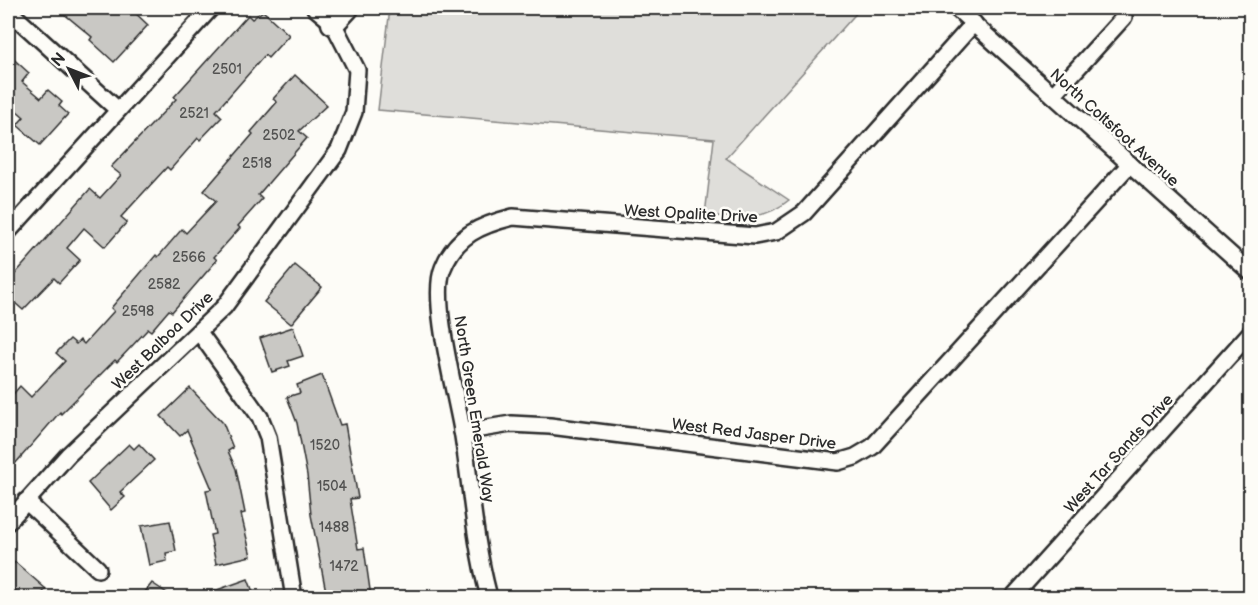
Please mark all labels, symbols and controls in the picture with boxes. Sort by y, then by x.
north arrow [39,39,99,99]
text: N [48,49,70,71]
house number: 2501 [212,61,242,78]
street label: North Coltsfoot Avenue [1046,65,1183,191]
house number: 2521 [179,105,209,122]
house number: 2502 [263,127,296,144]
house number: 2518 [242,155,272,172]
street label: West Opalite Drive [624,202,759,228]
house number: 2566 [172,249,206,266]
house number: 2582 [148,276,181,293]
street label: West Balboa Drive [109,288,218,394]
house number: 2598 [122,303,154,320]
street label: North Green Emerald Way [449,314,498,505]
street label: West Tar Sands Drive [1061,390,1178,517]
street label: West Red Jasper Drive [671,415,838,454]
house number: 1520 [310,437,340,454]
house number: 1504 [317,478,348,495]
house number: 1488 [319,519,349,536]
house number: 1472 [329,558,359,575]

